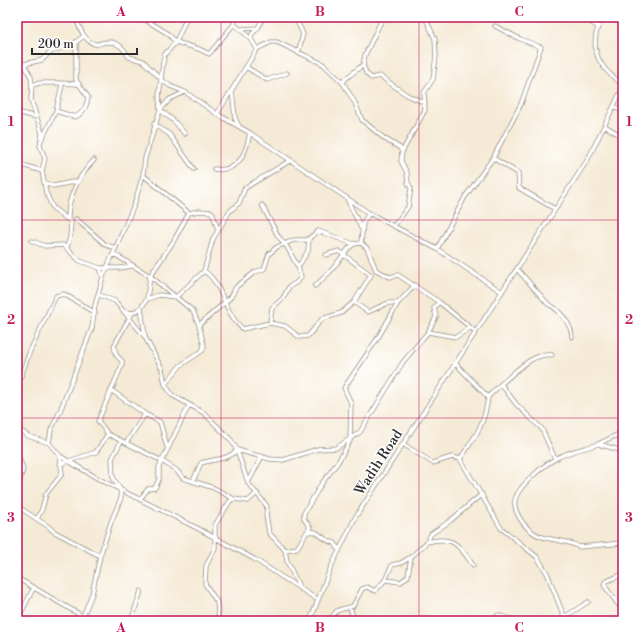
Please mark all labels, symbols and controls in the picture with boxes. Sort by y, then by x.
text: A [115,4,126,20]
text: B [315,4,325,20]
text: C [514,4,524,20]
scale bar [32,30,137,56]
text: 200 m [38,37,74,52]
text: 1 [8,114,15,130]
text: 1 [626,114,633,130]
text: 2 [7,312,15,328]
text: 2 [625,312,633,328]
street label: Wadih Road [350,426,407,500]
text: 3 [7,510,15,526]
text: 3 [625,510,633,526]
text: A [115,620,126,636]
text: B [315,620,325,636]
text: C [514,620,524,636]

